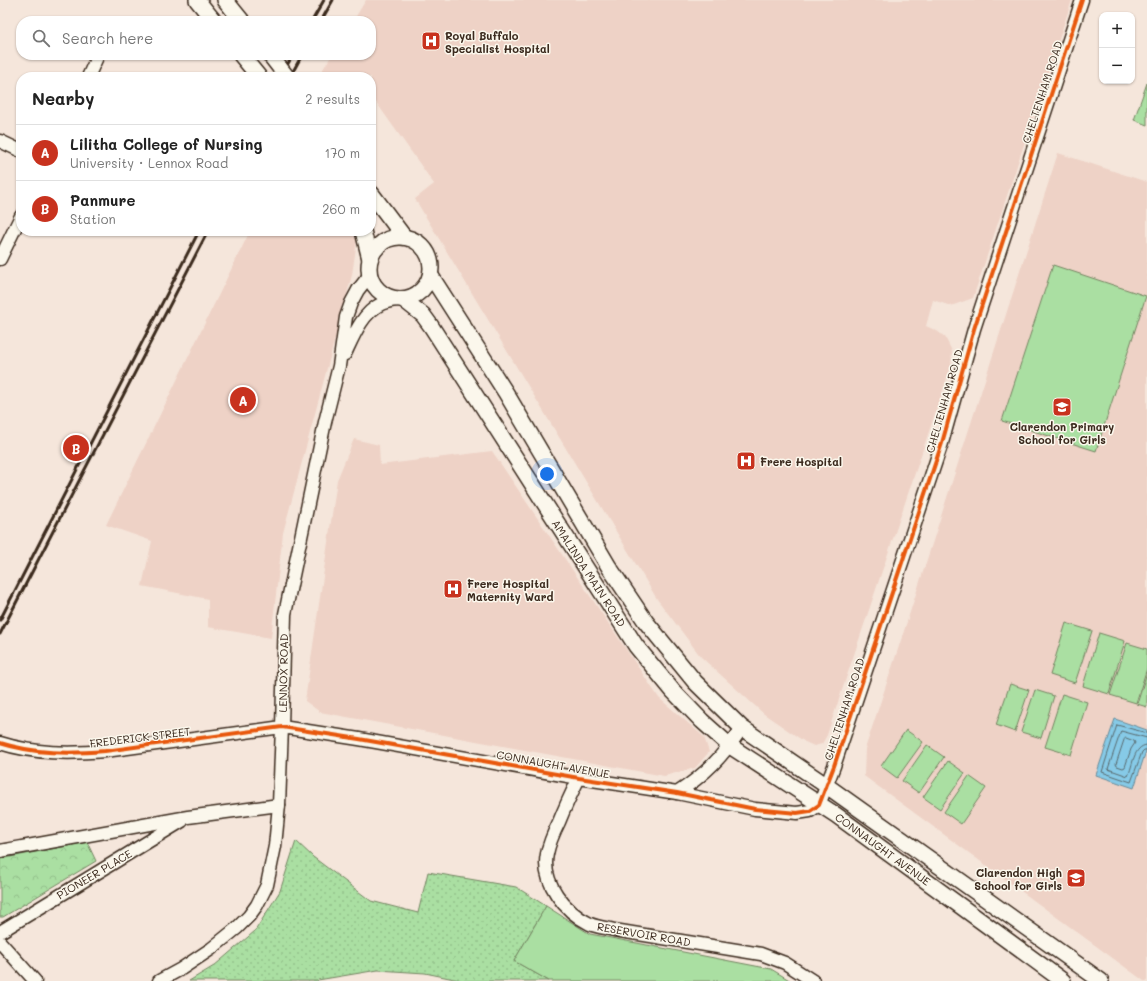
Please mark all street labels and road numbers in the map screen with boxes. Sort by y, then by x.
street label: CHELTENHAM ROAD [1018,39,1066,145]
street label: CHELTENHAM ROAD [922,347,966,455]
street label: AMALINDA MAIN ROAD [549,516,629,630]
street label: LENNOX ROAD [275,633,291,713]
street label: CHELTENHAM ROAD [820,656,868,762]
street label: FREDERICK STREET [89,723,191,751]
street label: CONNAUGHT AVENUE [495,747,611,781]
street label: CONNAUGHT AVENUE [832,809,934,889]
street label: PIONEER PLACE [54,846,134,902]
street label: RESERVOIR ROAD [596,918,692,950]

